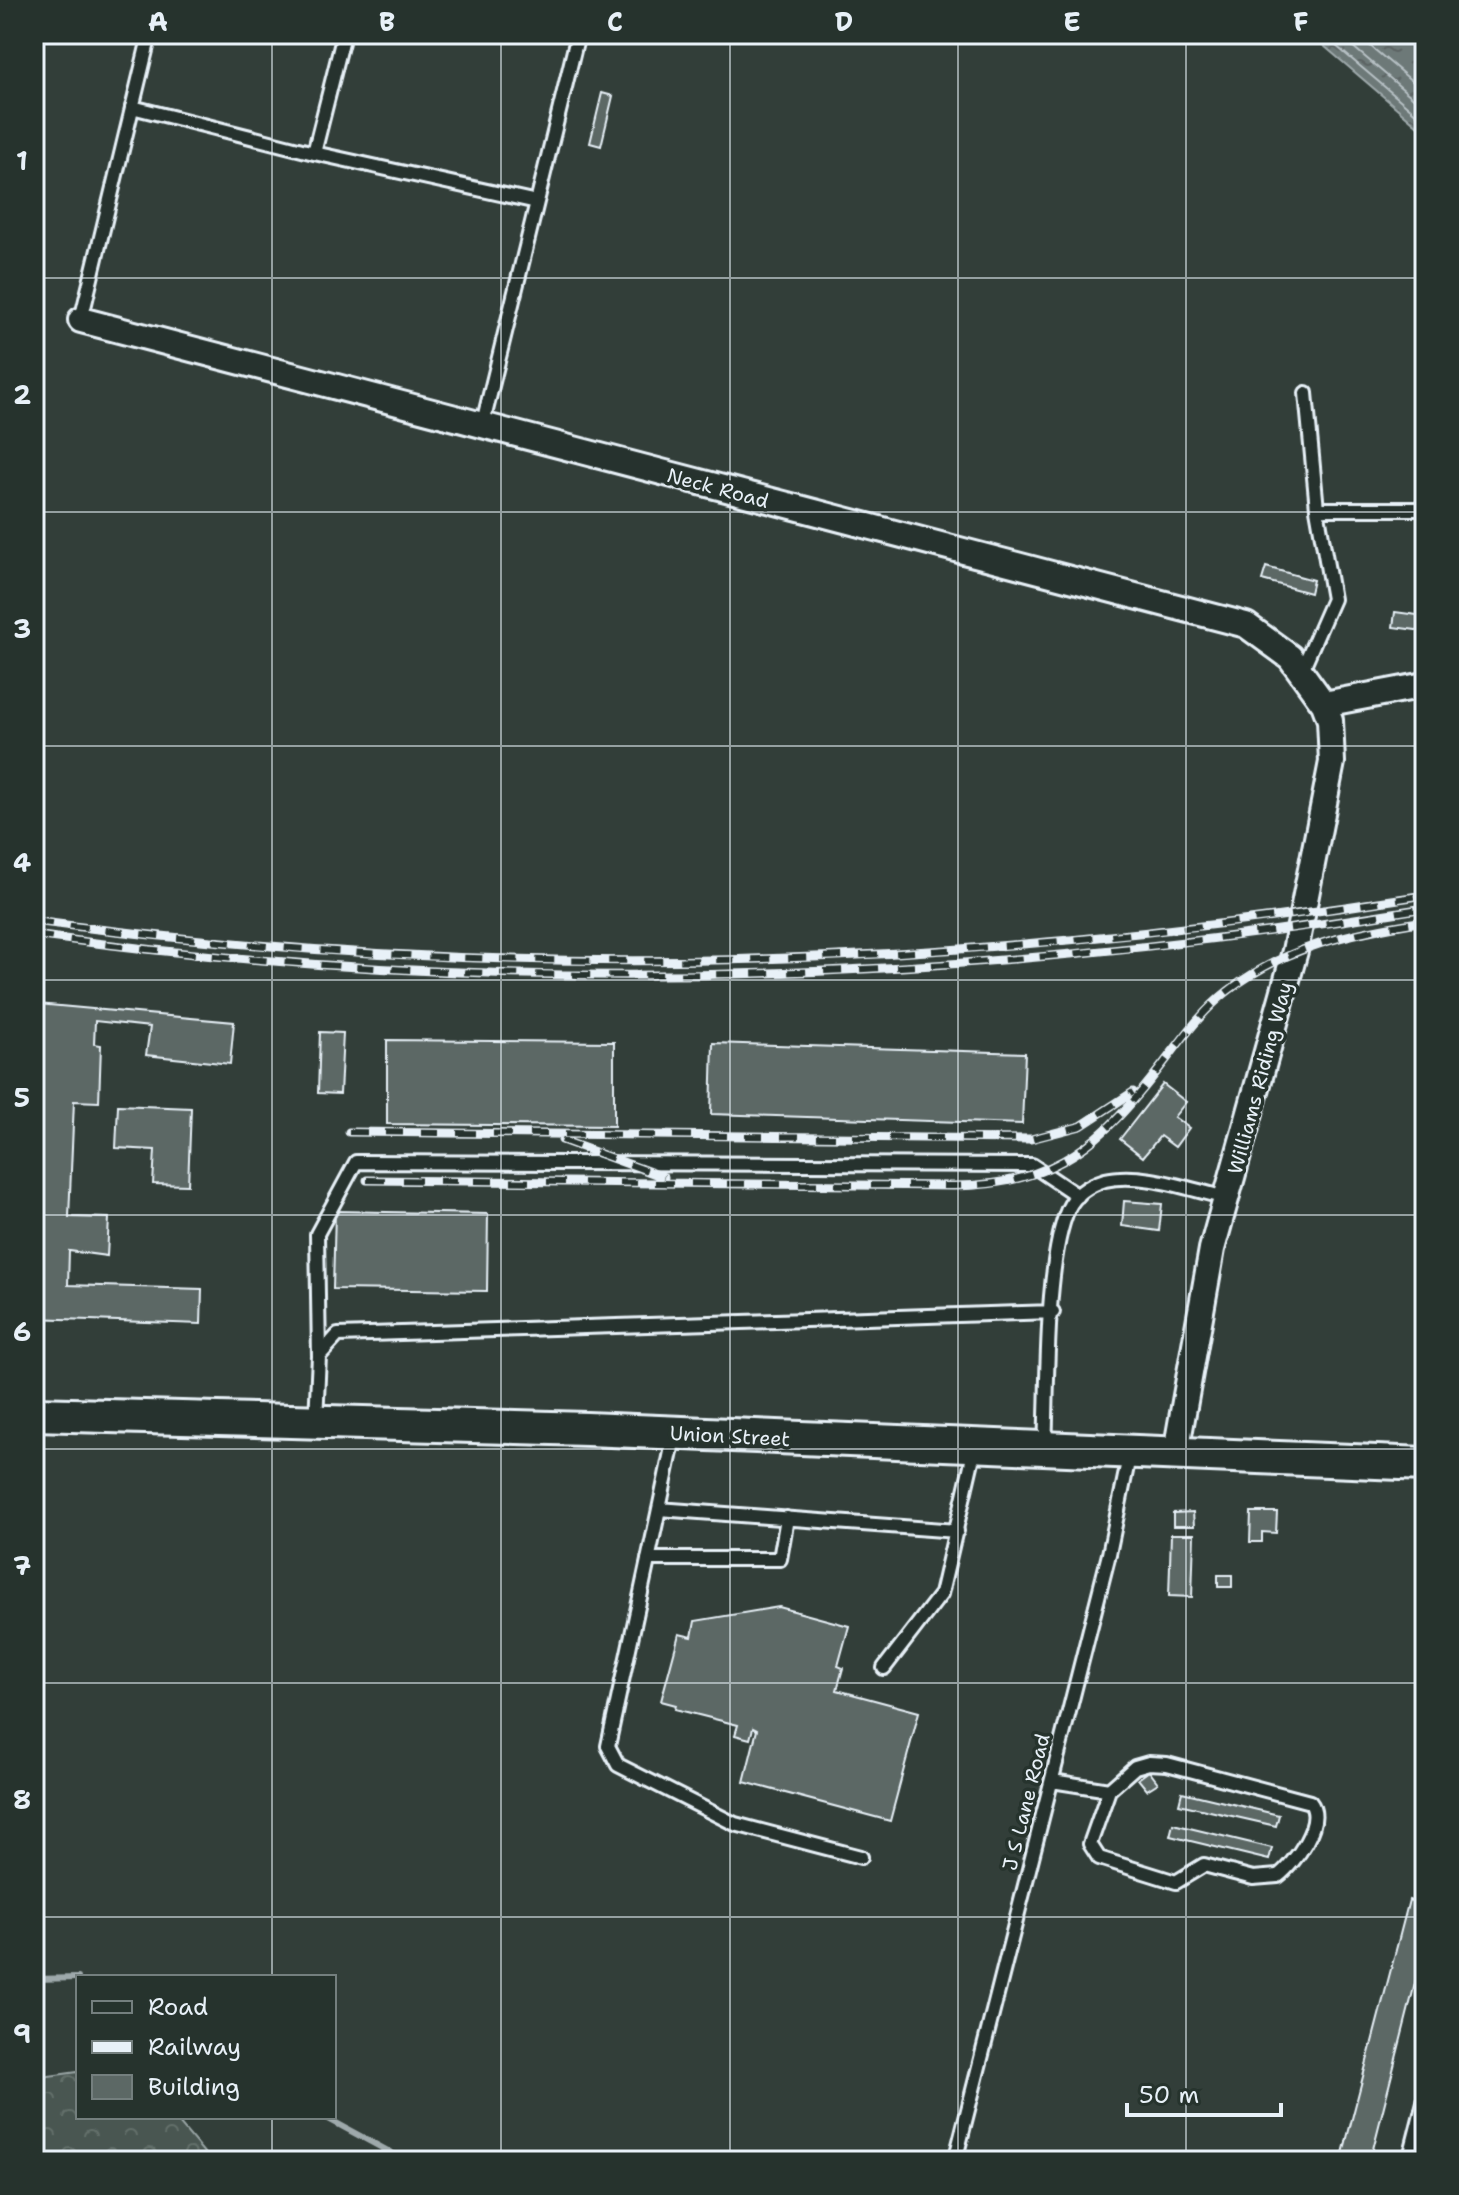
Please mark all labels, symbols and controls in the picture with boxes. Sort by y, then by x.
text: A [148,4,168,39]
text: B [379,4,395,39]
text: C [607,4,623,39]
text: D [835,4,853,39]
text: E [1063,4,1081,39]
text: F [1293,4,1309,39]
text: 1 [16,143,28,178]
text: 2 [13,377,31,412]
street label: Neck Road [664,462,772,514]
text: 3 [13,611,31,646]
text: 4 [13,845,31,880]
street label: Williams Riding Way [1222,979,1298,1177]
text: 5 [14,1080,30,1115]
text: 6 [13,1314,31,1349]
street label: Union Street [669,1420,791,1452]
text: 7 [13,1548,31,1583]
street label: J S Lane Road [996,1730,1056,1873]
text: 8 [13,1782,31,1817]
legend [76,1975,336,2119]
text: Road [148,1991,208,2023]
text: 9 [13,2016,31,2051]
text: Railway [148,2031,241,2063]
scale bar [1127,2067,1281,2117]
text: Building [148,2071,240,2103]
text: 50 m [1139,2079,1199,2111]

